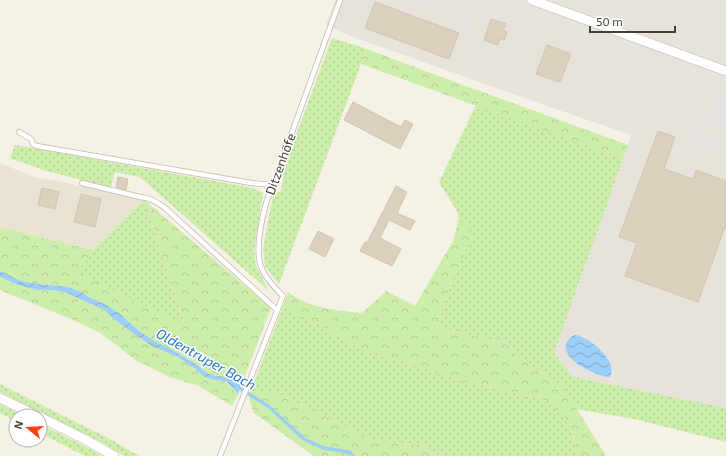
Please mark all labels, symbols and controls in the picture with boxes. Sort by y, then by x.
scale bar [590,8,675,34]
text: 50 m [596,14,623,28]
street label: Ditzenhöfe [261,131,299,197]
water label: Oldentruper Bach [153,324,259,393]
north arrow [8,408,48,448]
text: N [11,419,25,431]

